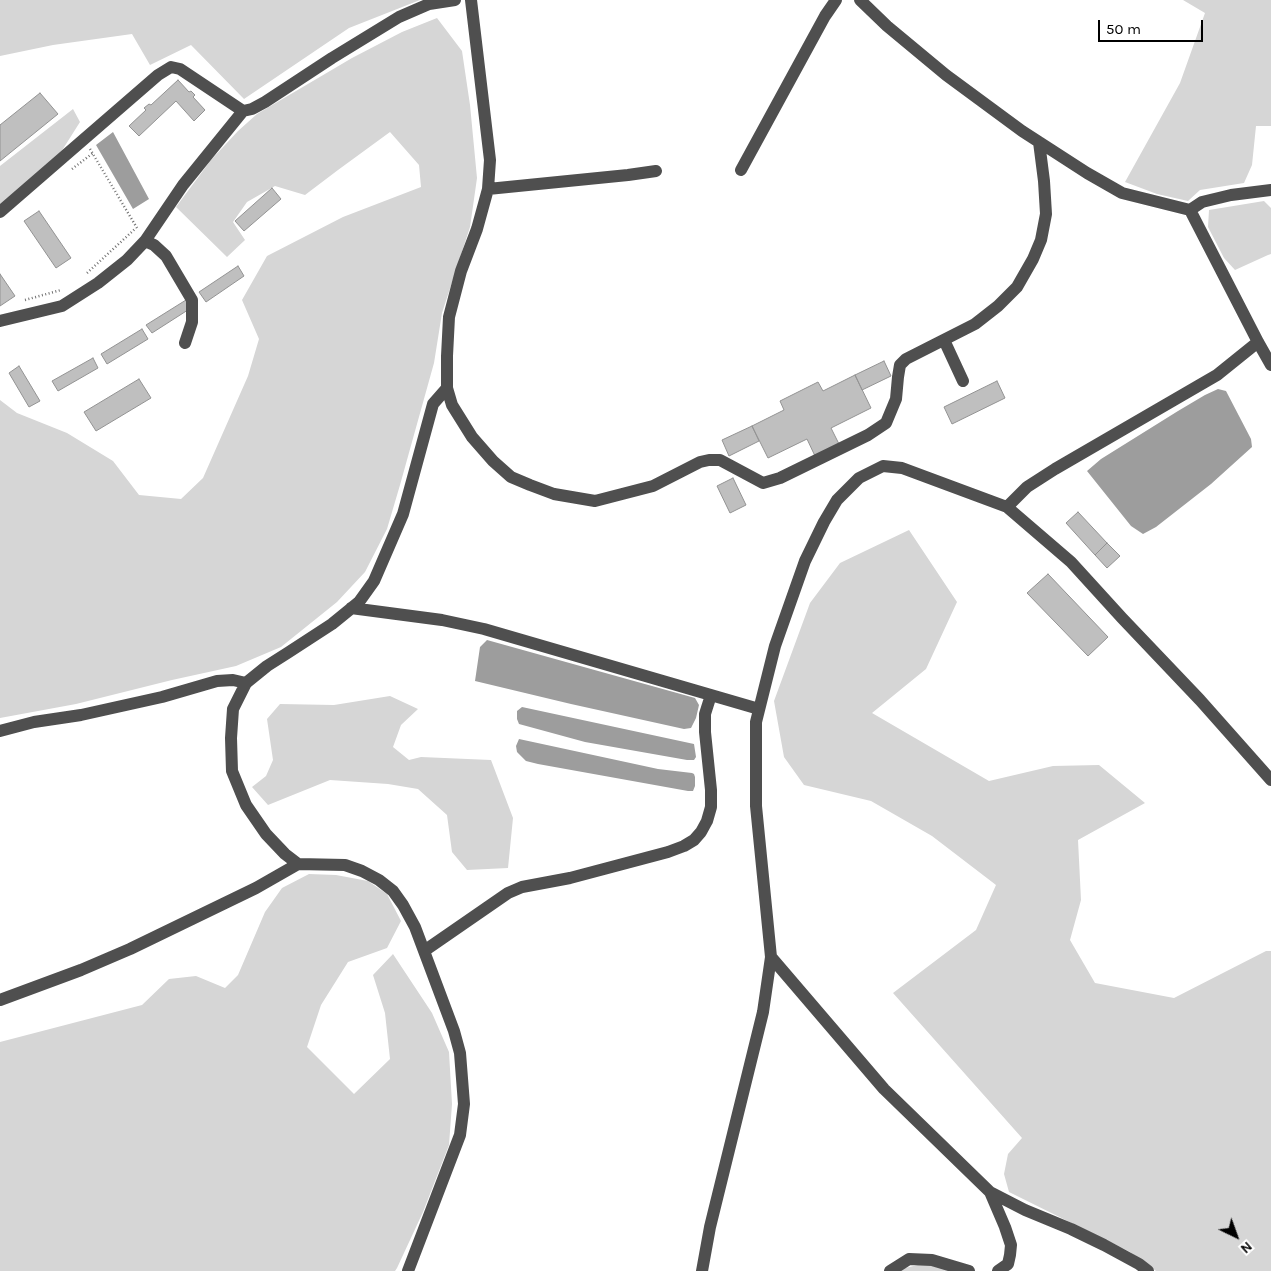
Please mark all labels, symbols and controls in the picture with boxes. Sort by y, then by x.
scale bar [1101,10,1206,42]
text: 50 m [1106,20,1141,38]
north arrow [1211,1211,1261,1261]
text: N [1237,1238,1256,1257]

